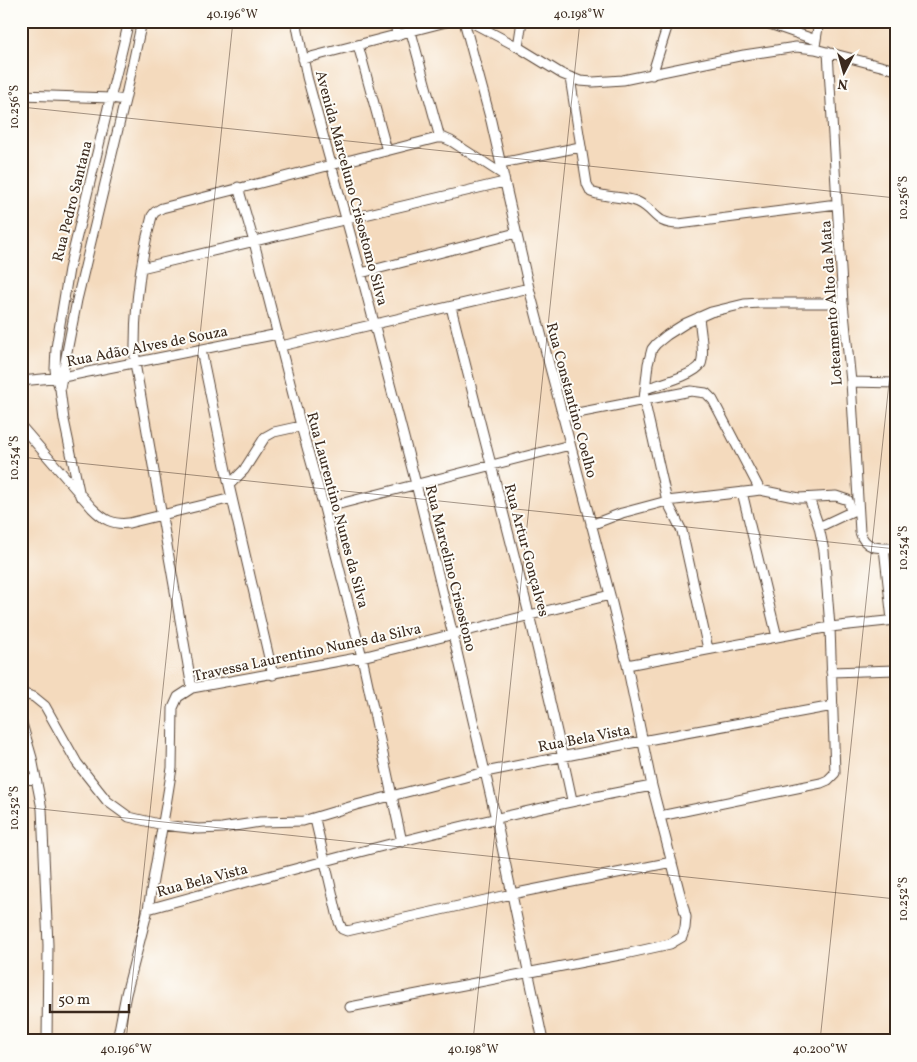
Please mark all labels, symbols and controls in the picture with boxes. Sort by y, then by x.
text: 40.196°W [206,7,258,23]
text: 40.198°W [553,7,605,23]
north arrow [820,48,870,98]
street label: Avenida Marceluno Crisostomo Silva [309,68,392,308]
text: N [837,73,849,93]
text: 10.256°S [7,85,23,129]
street label: Rua Pedro Santana [48,139,99,264]
text: 10.256°S [896,176,912,220]
street label: Loteamento Alto da Mata [816,220,849,386]
street label: Rua Constantino Coelho [540,320,601,480]
street label: Rua Adão Alves de Souza [65,322,230,373]
street label: Rua Laurentino Nunes da Silva [300,410,373,611]
text: 10.254°S [7,436,23,480]
street label: Rua Artur Gonçalves [498,482,553,619]
street label: Rua Marcelino Crisostono [419,483,480,654]
text: 10.254°S [896,526,912,570]
street label: Travessa Laurentino Nunes da Silva [191,619,423,688]
street label: Rua Bela Vista [536,720,632,759]
text: 10.252°S [7,786,23,830]
street label: Rua Bela Vista [155,859,250,904]
text: 10.252°S [896,877,912,921]
scale bar [50,982,129,1014]
text: 50 m [58,990,90,1011]
text: 40.196°W [100,1042,152,1058]
text: 40.198°W [447,1042,499,1058]
text: 40.200°W [793,1042,847,1058]

